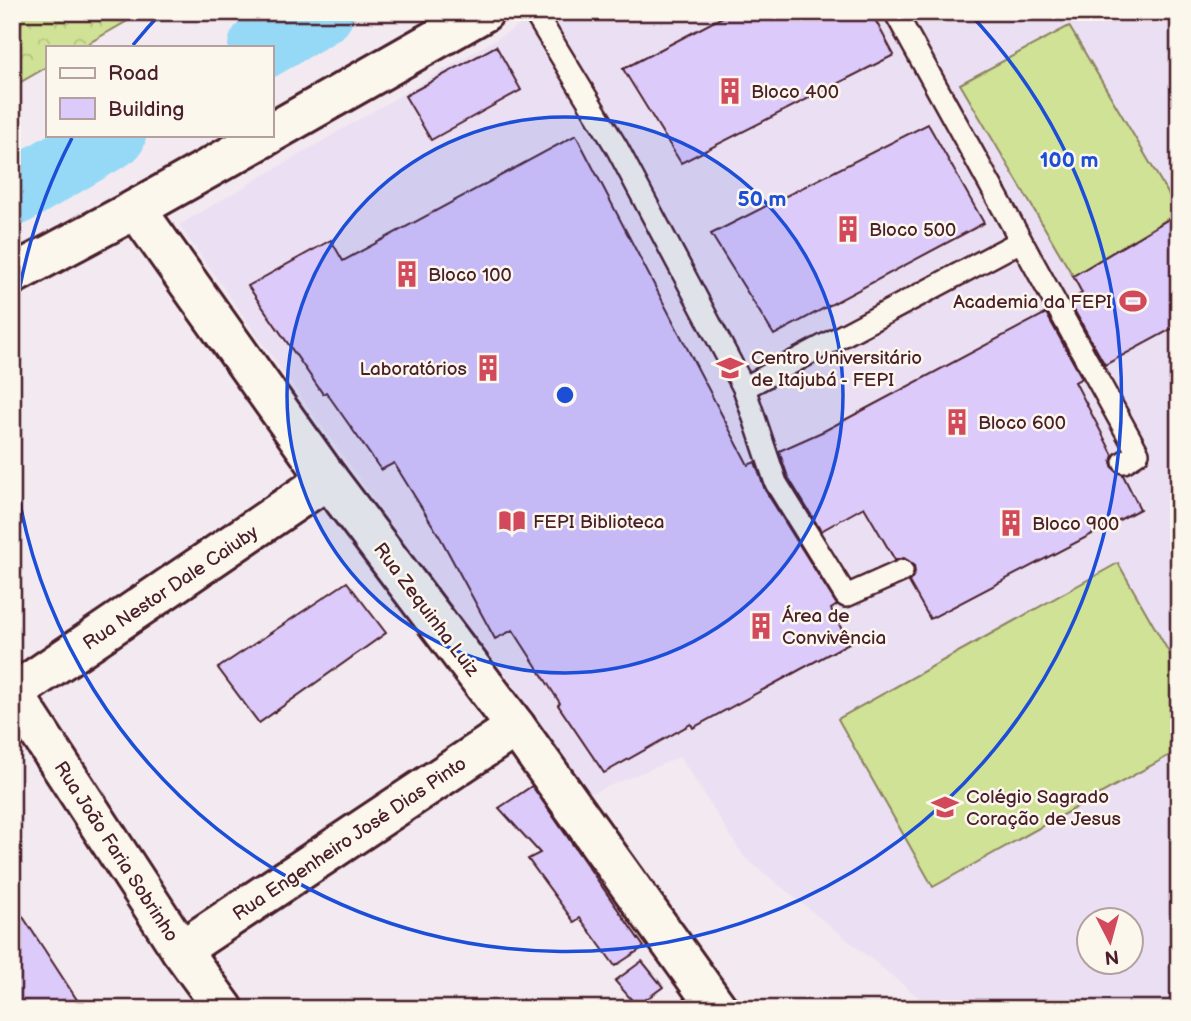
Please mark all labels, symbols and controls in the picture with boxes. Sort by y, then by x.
legend [46,46,273,136]
text: Road [108,61,159,86]
building icon: Bloco 400 [715,76,745,106]
place label: Bloco 400 [751,81,839,104]
text: Building [108,97,184,122]
text: 100 m [1040,148,1098,173]
text: 50 m [738,187,786,212]
building icon: Bloco 500 [833,214,863,244]
place label: Bloco 500 [869,219,956,242]
building icon: Bloco 100 [392,259,422,289]
place label: Bloco 100 [428,264,512,287]
sports icon: Academia da FEPI [1118,286,1148,316]
place label: Academia da FEPI [953,291,1112,314]
place label: Centro Universitário de Itajubá - FEPI [751,347,922,392]
building icon: Laboratórios [473,353,503,383]
school or university icon: Centro Universitário de Itajubá - FEPI [715,353,745,383]
place label: Laboratórios [360,358,467,381]
centre of rings [553,383,577,407]
building icon: Bloco 600 [942,407,972,437]
place label: Bloco 600 [978,412,1066,435]
library icon: FEPI Biblioteca [497,506,527,536]
building icon: Bloco 900 [996,508,1026,538]
place label: FEPI Biblioteca [533,511,665,534]
place label: Bloco 900 [1032,513,1119,536]
street label: Rua Nestor Dale Caiuby [79,521,263,655]
street label: Rua Zequinha Luiz [368,539,484,682]
place label: Área de Convivência [782,604,886,650]
building icon: Área de Convivência [746,611,776,641]
street label: Rua Engenheiro José Dias Pinto [229,752,471,926]
street label: Rua João Faria Sobrinho [49,757,183,946]
place label: Colégio Sagrado Coração de Jesus [966,786,1121,831]
school or university icon: Colégio Sagrado Coração de Jesus [930,792,960,822]
north arrow [1076,906,1146,976]
text: N [1103,944,1120,969]

